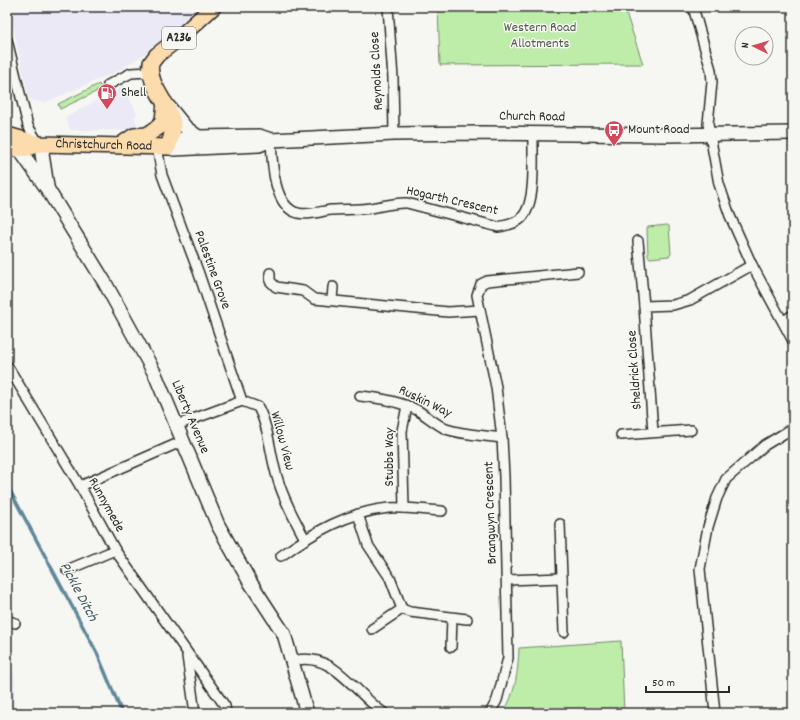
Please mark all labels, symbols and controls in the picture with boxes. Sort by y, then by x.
park label: Western Road Allotments [504,18,576,54]
north arrow [734,26,774,66]
road number: A236 [162,27,196,49]
street label: Reynolds Close [365,31,389,111]
text: N [738,41,754,49]
fuel station icon: Shell [96,82,118,110]
place label: Shell [121,83,147,103]
street label: Church Road [499,106,565,128]
bus stop icon: Mount Road [603,119,625,147]
place label: Mount Road [628,120,690,140]
street label: Christchurch Road [55,134,152,157]
street label: Hogarth Crescent [404,181,500,221]
street label: Palestine Grove [189,228,235,312]
street label: Sheldrick Close [622,330,648,410]
street label: Liberty Avenue [166,377,214,457]
street label: Ruskin Way [395,381,455,424]
street label: Willow View [265,409,299,473]
street label: Stubbs Way [380,427,400,486]
street label: Brangwyn Crescent [479,461,503,565]
street label: Runnymede [83,474,129,536]
water label: Pickle Ditch [53,558,103,627]
scale bar [646,668,729,694]
text: 50 m [652,675,675,692]

